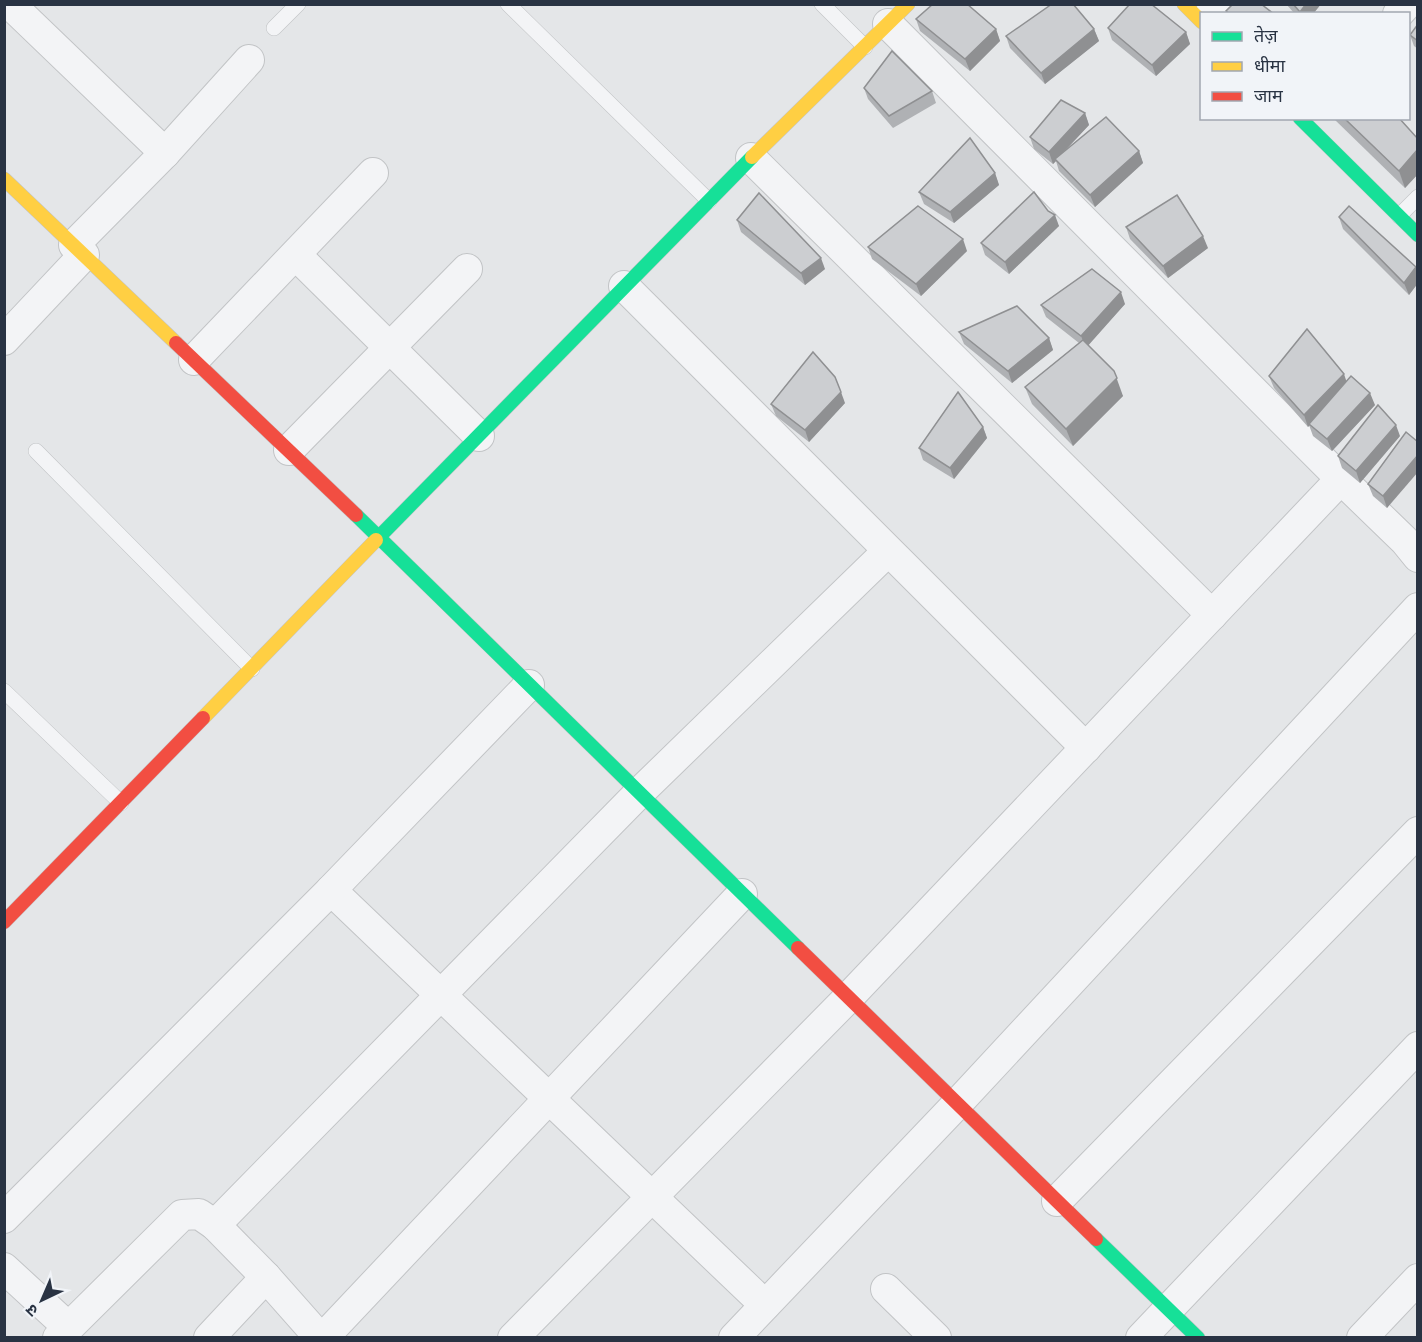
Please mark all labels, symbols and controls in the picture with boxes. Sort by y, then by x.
legend [1200,12,1410,120]
text: तेज़ [1254,25,1278,46]
text: धीमा [1254,56,1285,76]
text: जाम [1254,86,1284,106]
north arrow [12,1270,72,1330]
text: उ [22,1301,41,1320]

